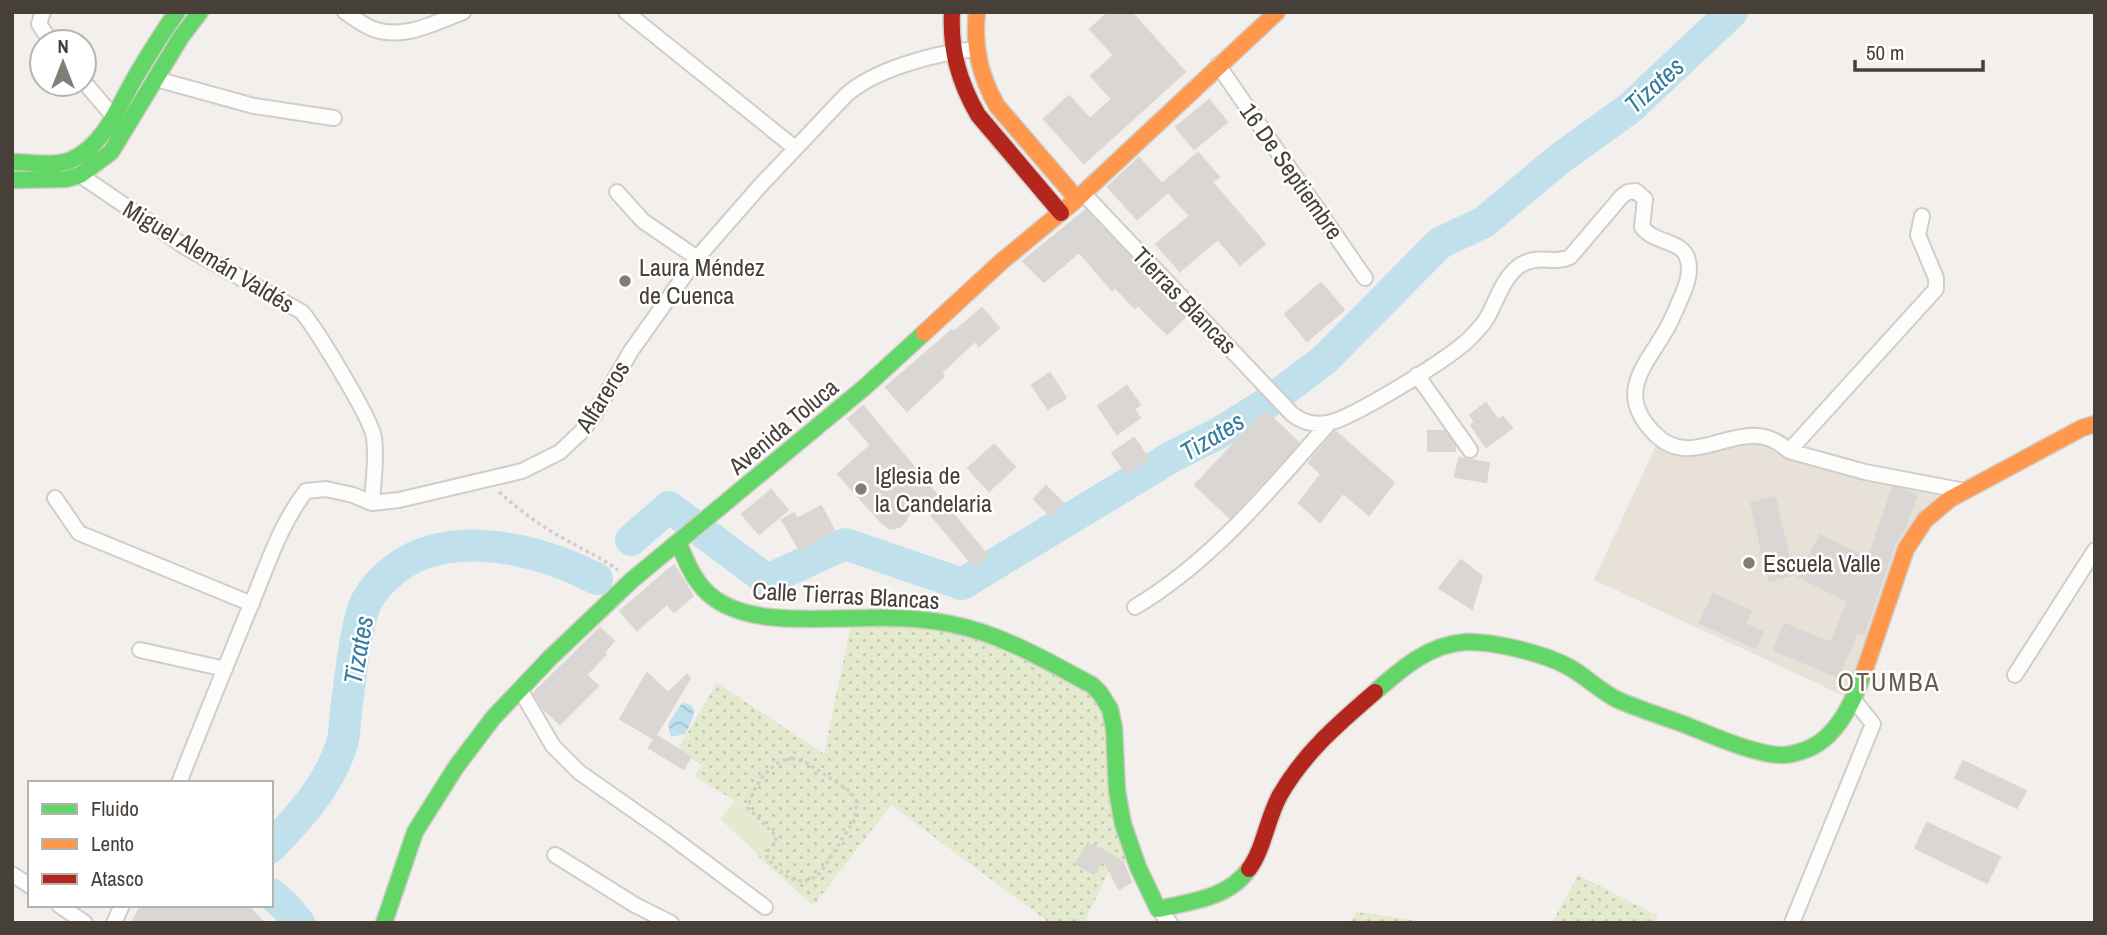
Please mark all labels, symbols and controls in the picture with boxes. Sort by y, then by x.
north arrow [28,28,98,98]
scale bar [1855,28,1983,72]
text: N [57,33,69,59]
text: 50 m [1866,38,1904,67]
water label: Tizates [1617,49,1691,121]
street label: 16 De Septiembre [1233,96,1351,246]
street label: Miguel Alemán Valdés [117,192,301,320]
street label: Tierras Blancas [1126,239,1244,361]
place label: Laura Méndez de Cuenca [639,251,765,311]
marker: Laura Méndez de Cuenca [617,273,633,289]
street label: Alfareros [567,354,636,439]
street label: Avenida Toluca [721,371,845,482]
water label: Tizates [1173,403,1251,469]
place label: Iglesia de la Candelaria [875,459,992,519]
marker: Iglesia de la Candelaria [853,481,869,497]
place label: Escuela Valle [1763,547,1881,579]
marker: Escuela Valle [1741,555,1757,571]
street label: Calle Tierras Blancas [752,574,940,616]
water label: Tizates [335,613,381,687]
district label: OTUMBA [1837,664,1941,699]
legend [28,781,273,907]
text: Fluido [91,794,139,823]
text: Lento [91,829,134,858]
text: Atasco [90,864,144,893]

